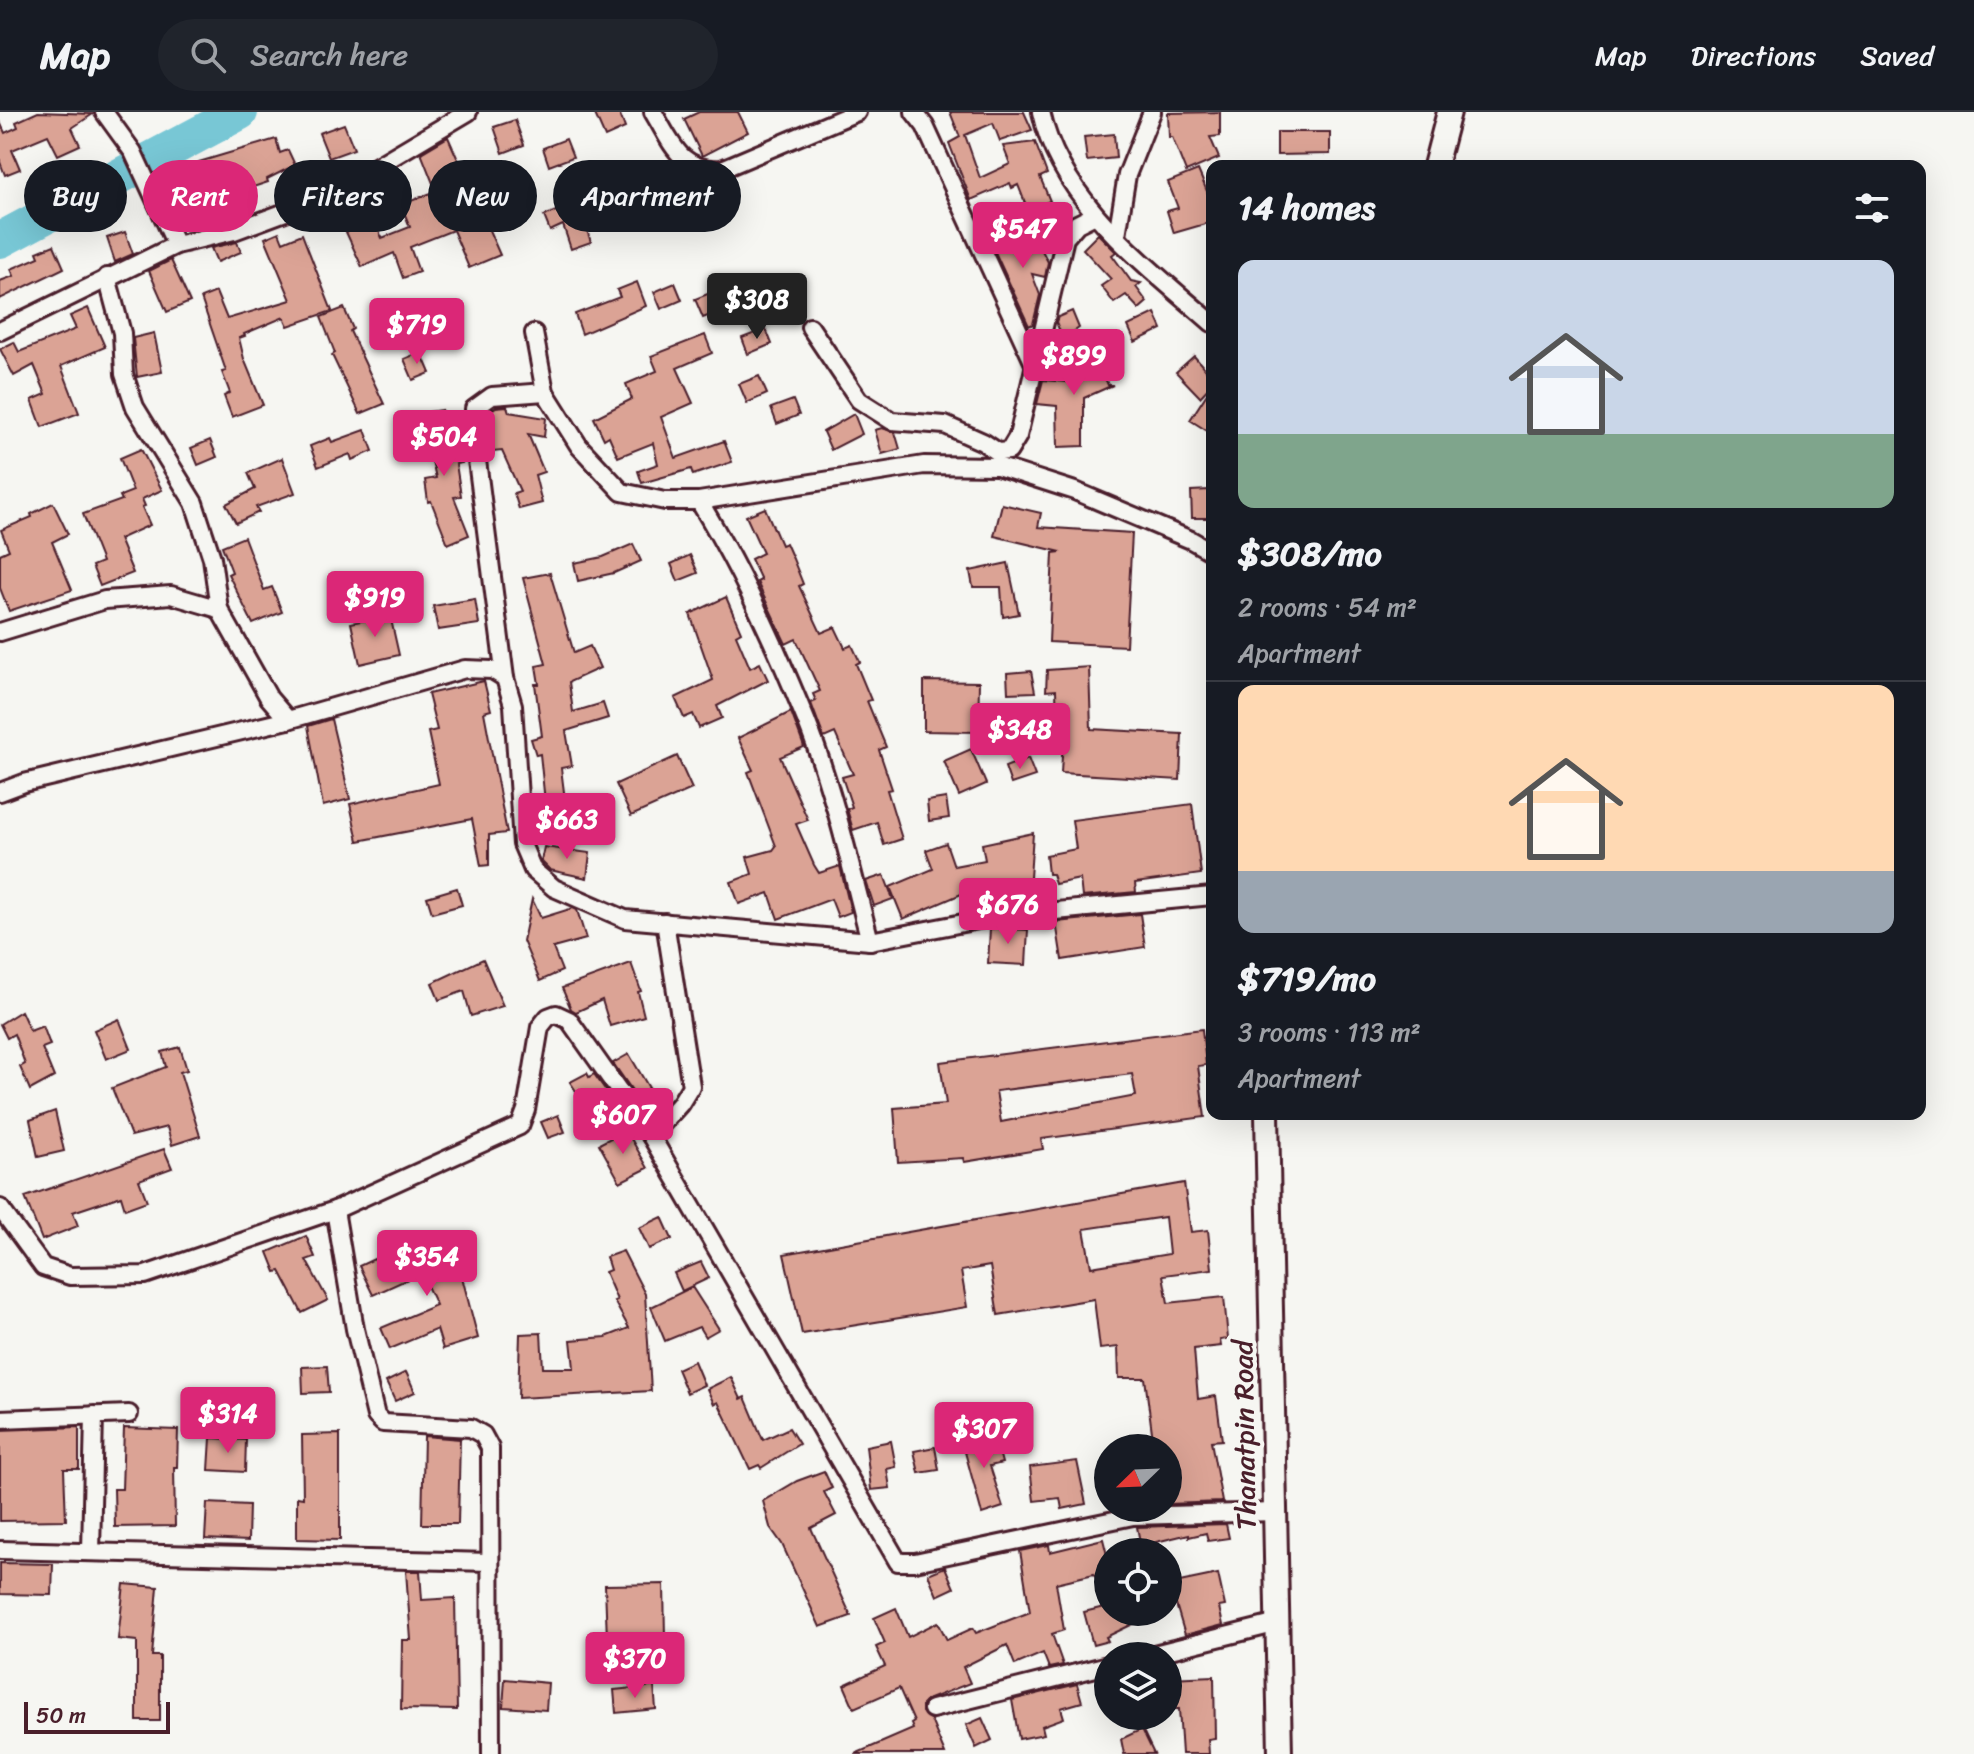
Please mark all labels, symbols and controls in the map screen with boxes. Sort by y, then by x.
search box [158,19,718,91]
text: Map [40,22,110,89]
text: Search here [250,28,408,82]
text: Map [1595,31,1647,80]
text: Directions [1691,31,1816,80]
text: Saved [1860,31,1934,80]
icon: search [186,33,230,77]
chip: Buy [24,160,127,232]
chip: Rent [143,160,258,232]
chip: Filters [274,160,412,232]
chip: New [428,160,537,232]
chip: Apartment [553,160,741,232]
text: 14 homes [1238,178,1375,238]
icon: filters [1850,186,1894,230]
pin: $547 [976,202,1070,270]
text: $547 [991,205,1055,251]
pin: $308 [710,273,804,341]
text: $308 [725,276,789,322]
pin: $719 [370,298,464,366]
text: $719 [387,301,447,347]
icon: home [1494,312,1638,456]
pin: $899 [1027,329,1121,397]
text: $899 [1041,332,1107,378]
pin: $504 [397,410,491,478]
text: $504 [411,413,477,459]
text: $308/mo [1238,524,1382,584]
pin: $919 [328,571,422,639]
text: $919 [345,574,405,620]
text: 2 rooms · 54 m² [1238,584,1417,630]
text: Apartment [1238,630,1361,676]
pin: $348 [973,703,1067,771]
text: $348 [988,706,1052,752]
icon: home [1494,737,1638,881]
pin: $663 [520,793,614,861]
text: $663 [536,796,598,842]
pin: $676 [961,878,1055,946]
text: $676 [977,881,1039,927]
text: $719/mo [1238,949,1376,1009]
text: 3 rooms · 113 m² [1238,1009,1421,1055]
text: Apartment [1238,1055,1361,1101]
pin: $607 [576,1088,670,1156]
text: $607 [591,1091,655,1137]
pin: $354 [380,1230,474,1298]
text: $354 [395,1233,459,1279]
street label: Thanatpin Road [1218,1338,1271,1530]
pin: $314 [181,1387,275,1455]
text: $314 [198,1390,258,1436]
pin: $307 [937,1402,1031,1470]
text: $307 [952,1405,1016,1451]
north arrow [1094,1434,1182,1522]
map controls [1094,1434,1182,1730]
button: locate [1094,1538,1182,1626]
pin: $370 [588,1632,682,1700]
text: $370 [603,1635,667,1681]
button: layers [1094,1642,1182,1730]
text: 50 m [36,1696,86,1735]
scale bar [24,1698,170,1734]

